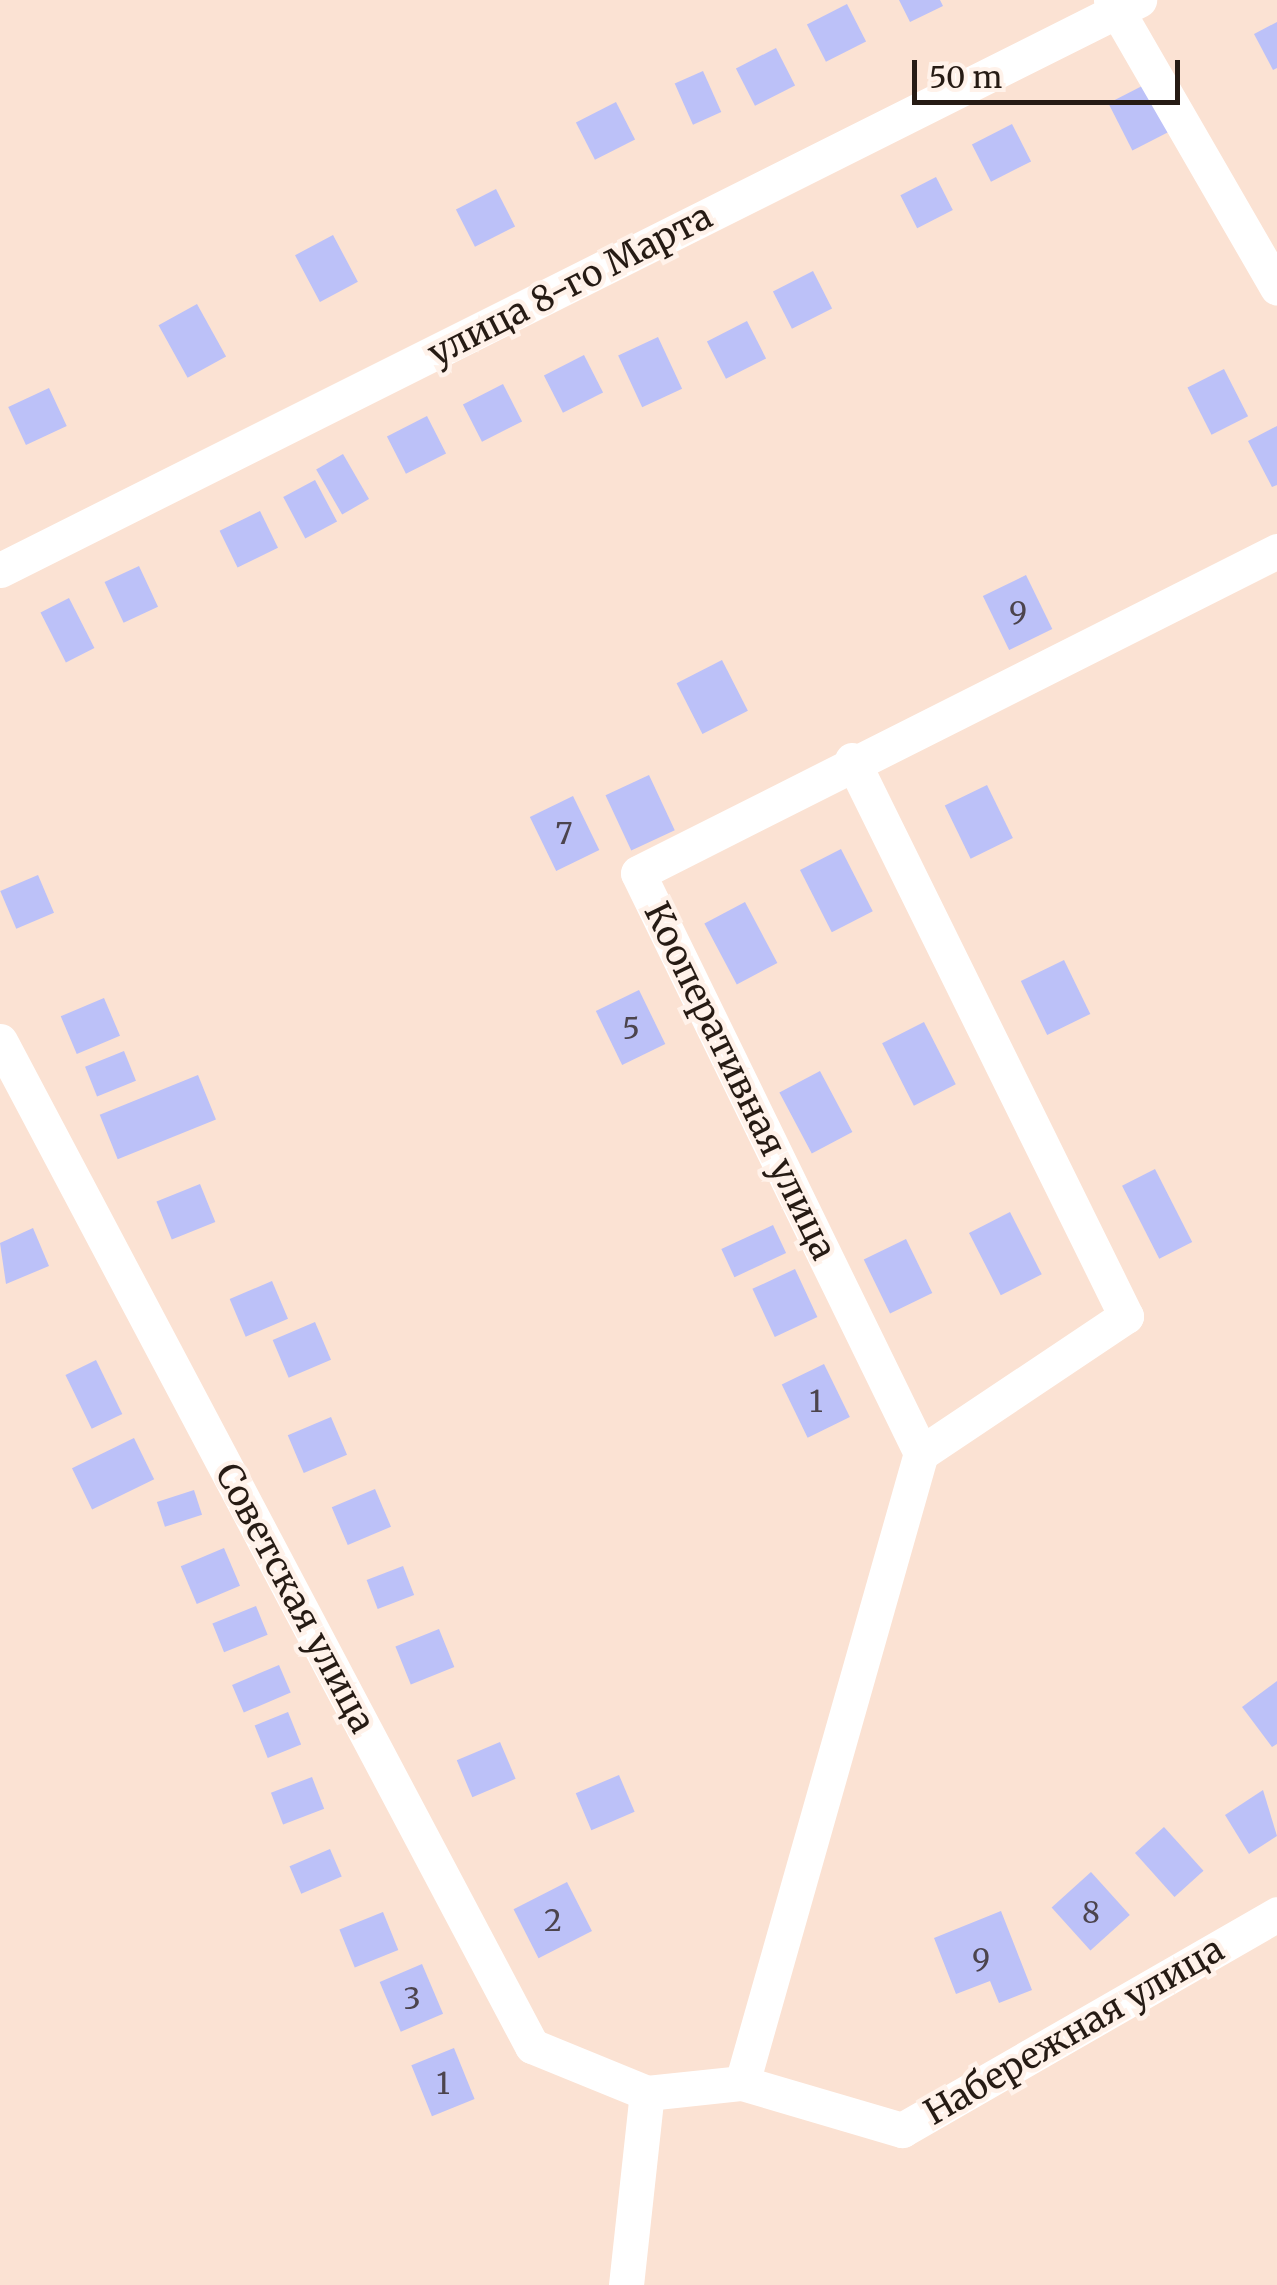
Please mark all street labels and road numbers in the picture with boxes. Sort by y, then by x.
street label: улица 8-го Марта [421,195,719,375]
street label: Кооперативная улица [635,896,845,1266]
street label: Советская улица [206,1456,384,1740]
street label: Набережная улица [917,1928,1231,2134]

